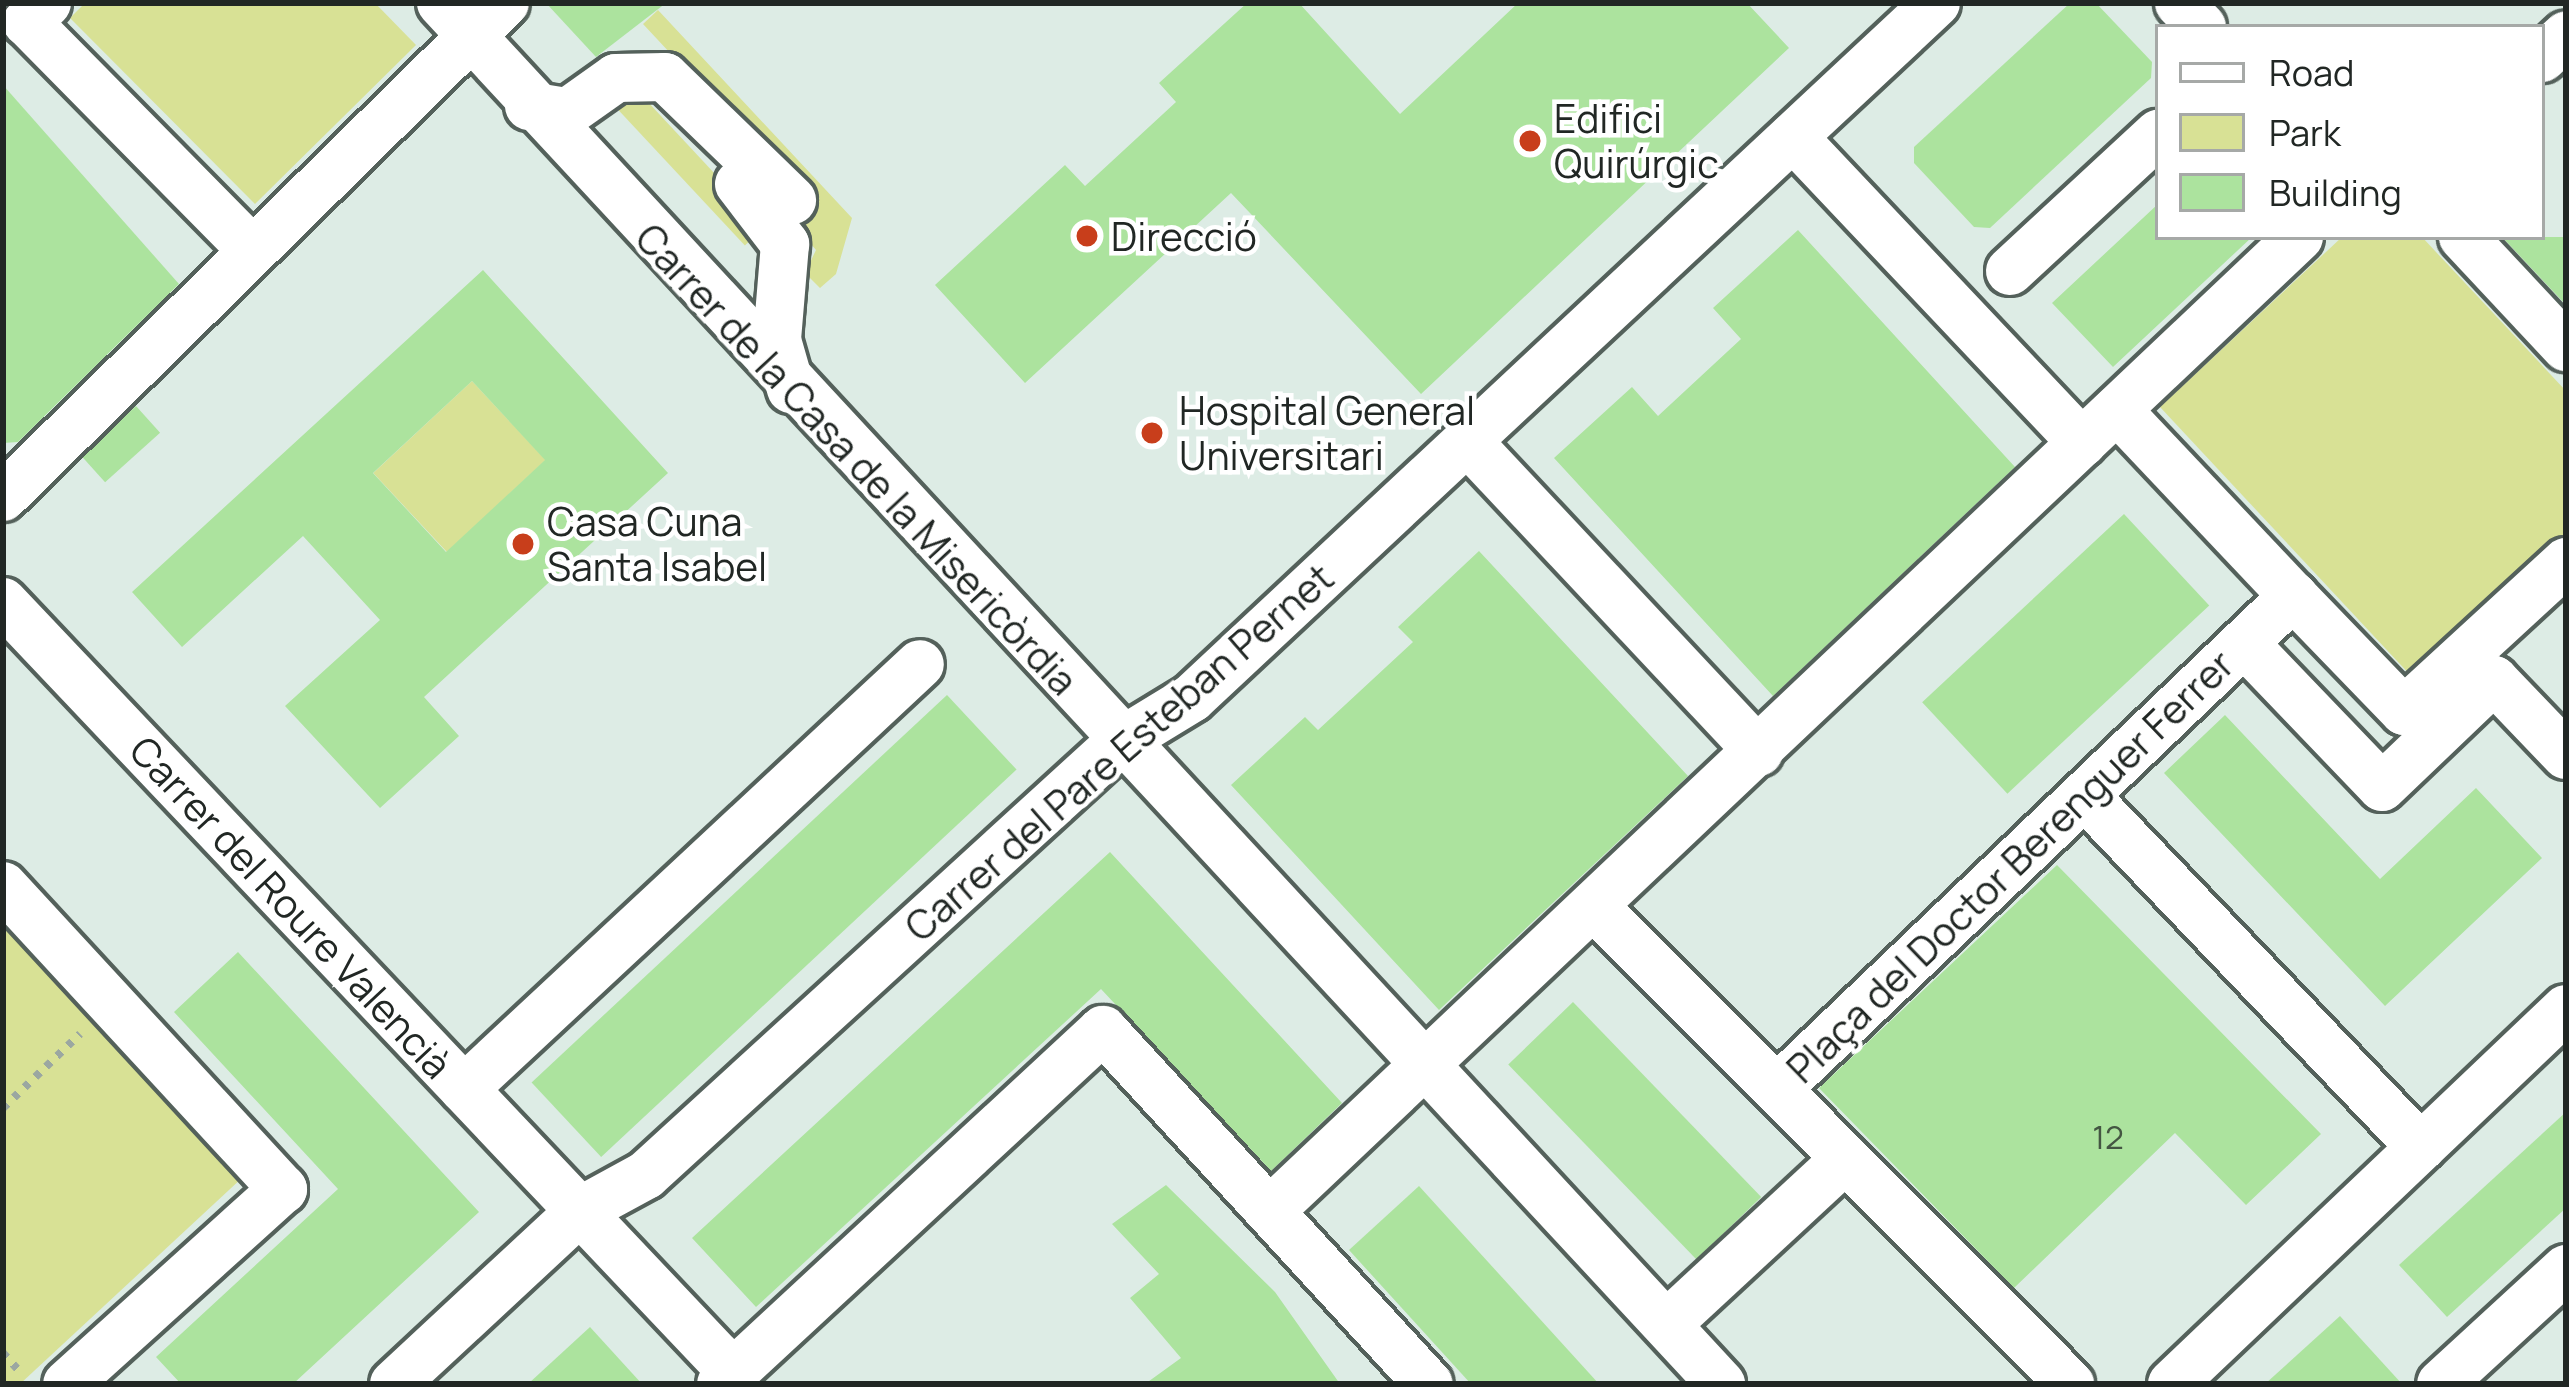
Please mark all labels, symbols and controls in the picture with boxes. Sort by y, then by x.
legend [2155,24,2545,240]
text: Road [2269,48,2354,97]
place label: Edifici Quirúrgic [1554,96,1719,187]
text: Park [2269,108,2341,157]
marker: Edifici Quirúrgic [1517,128,1543,154]
text: Building [2269,168,2402,217]
place label: Direcció [1111,213,1257,259]
street label: Carrer de la Casa de la Misericòrdia [626,214,1088,704]
marker: Direcció [1074,223,1100,249]
place label: Hospital General Universitari [1179,388,1475,479]
marker: Hospital General Universitari [1136,417,1168,449]
place label: Casa Cuna Santa Isabel [547,499,767,590]
marker: Casa Cuna Santa Isabel [510,531,536,557]
street label: Carrer del Pare Esteban Pernet [896,554,1342,950]
street label: Plaça del Doctor Berenguer Ferrer [1777,640,2243,1092]
street label: Carrer del Roure Valencià [121,727,461,1087]
house number: 12 [2092,1117,2124,1157]

